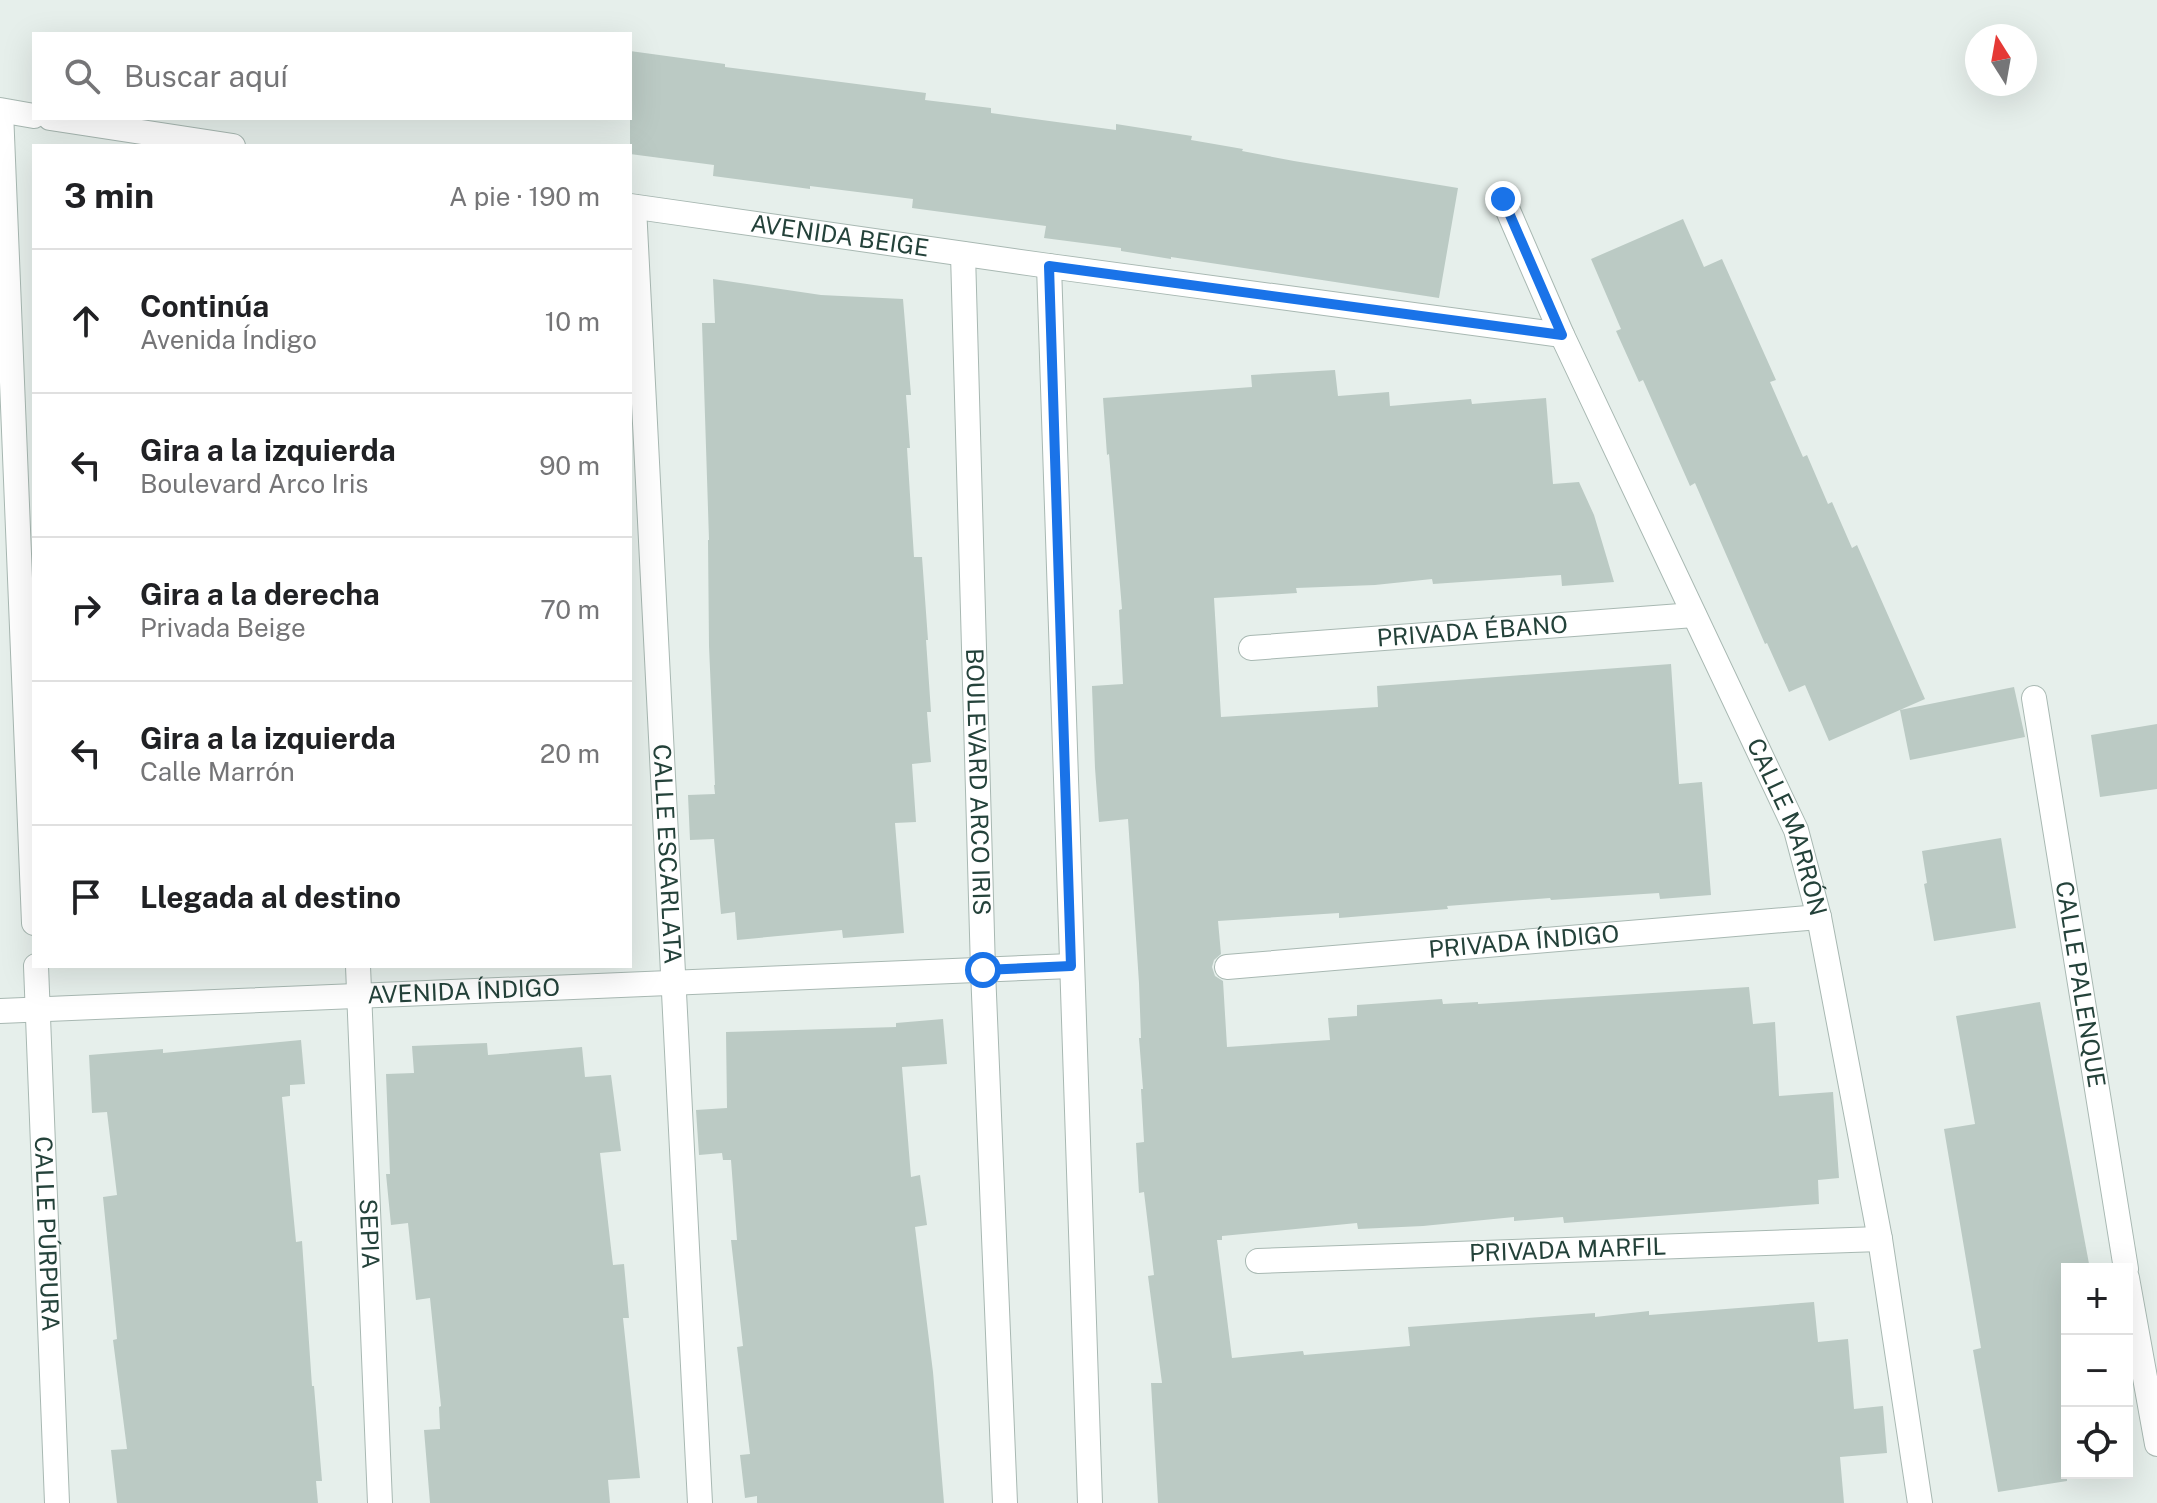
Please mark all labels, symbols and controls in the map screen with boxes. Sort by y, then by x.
north arrow [1965,24,2037,96]
search box [32,32,632,120]
icon: search [60,54,104,98]
text: Buscar aquí [124,58,288,94]
text: 3 min [64,176,154,216]
text: A pie · 190 m [449,181,600,212]
route end [1485,181,1521,217]
street label: AVENIDA BEIGE [749,208,931,262]
text: Continúa [140,288,269,324]
icon: ahead [64,299,108,343]
text: 10 m [545,306,600,337]
text: Avenida Índigo [140,324,317,355]
text: Gira a la izquierda [140,432,396,468]
icon: left [64,443,108,487]
text: 90 m [539,450,600,481]
text: Boulevard Arco Iris [140,468,369,499]
text: Gira a la derecha [140,576,380,612]
icon: right [64,587,108,631]
text: 70 m [540,594,600,625]
street label: PRIVADA ÉBANO [1376,609,1569,652]
text: Privada Beige [140,612,306,643]
street label: BOULEVARD ARCO IRIS [961,648,996,916]
text: Gira a la izquierda [140,720,396,756]
icon: left [64,731,108,775]
street label: CALLE MARRÓN [1742,733,1833,919]
text: 20 m [540,738,600,769]
street label: CALLE ESCARLATA [648,743,688,965]
text: Calle Marrón [140,756,295,787]
icon: arrive [64,875,108,919]
text: Llegada al destino [140,879,401,915]
street label: CALLE PALENQUE [2051,879,2112,1090]
street label: PRIVADA ÍNDIGO [1427,919,1620,963]
route start [965,952,1001,988]
street label: AVENIDA ÍNDIGO [367,972,560,1009]
street label: CALLE PÚRPURA [30,1136,65,1332]
street label: SEPIA [355,1198,385,1269]
street label: PRIVADA MARFIL [1469,1232,1667,1267]
map controls [2061,1263,2133,1479]
button: + [2061,1263,2133,1335]
button: − [2061,1335,2133,1407]
button: locate [2061,1407,2133,1479]

